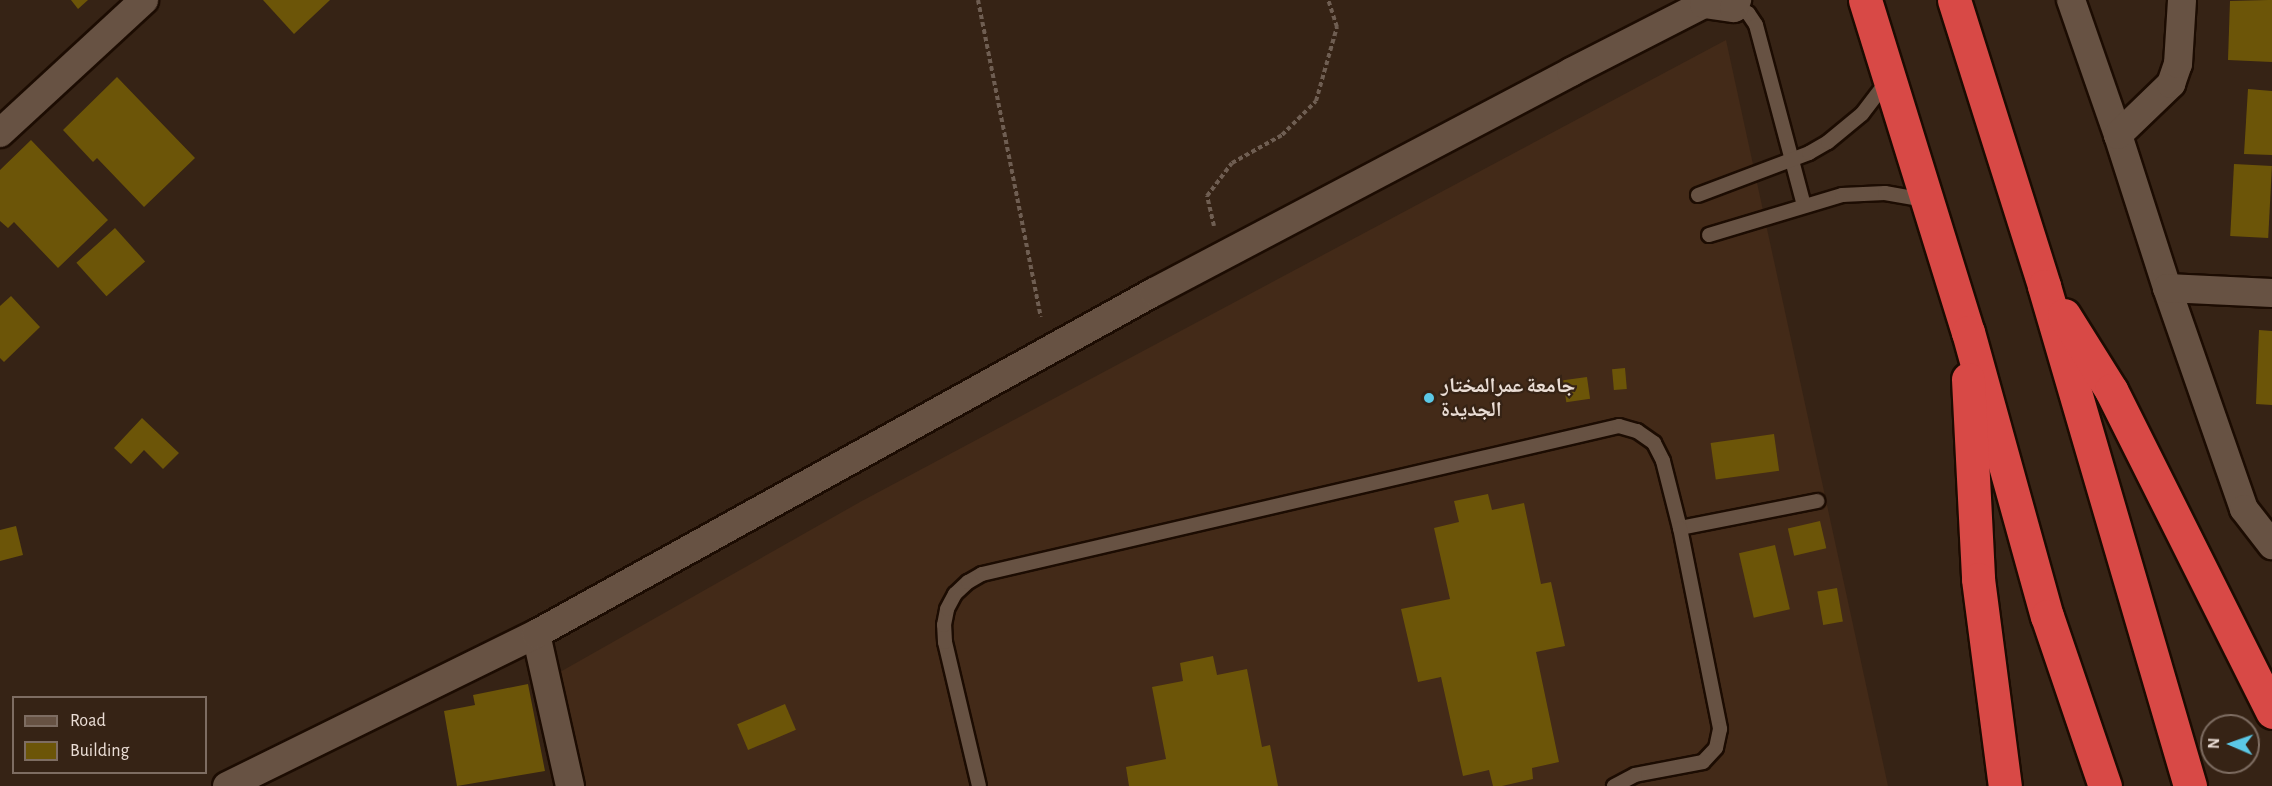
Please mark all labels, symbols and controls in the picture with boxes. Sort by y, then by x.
place label: جامعة عمرالمختار الجديدة [1441,373,1575,423]
marker: جامعة عمرالمختار الجديدة [1422,391,1436,405]
legend [12,696,207,774]
text: Road [70,712,106,730]
north arrow [2200,714,2260,774]
text: N [2206,738,2222,749]
text: Building [70,742,129,760]

